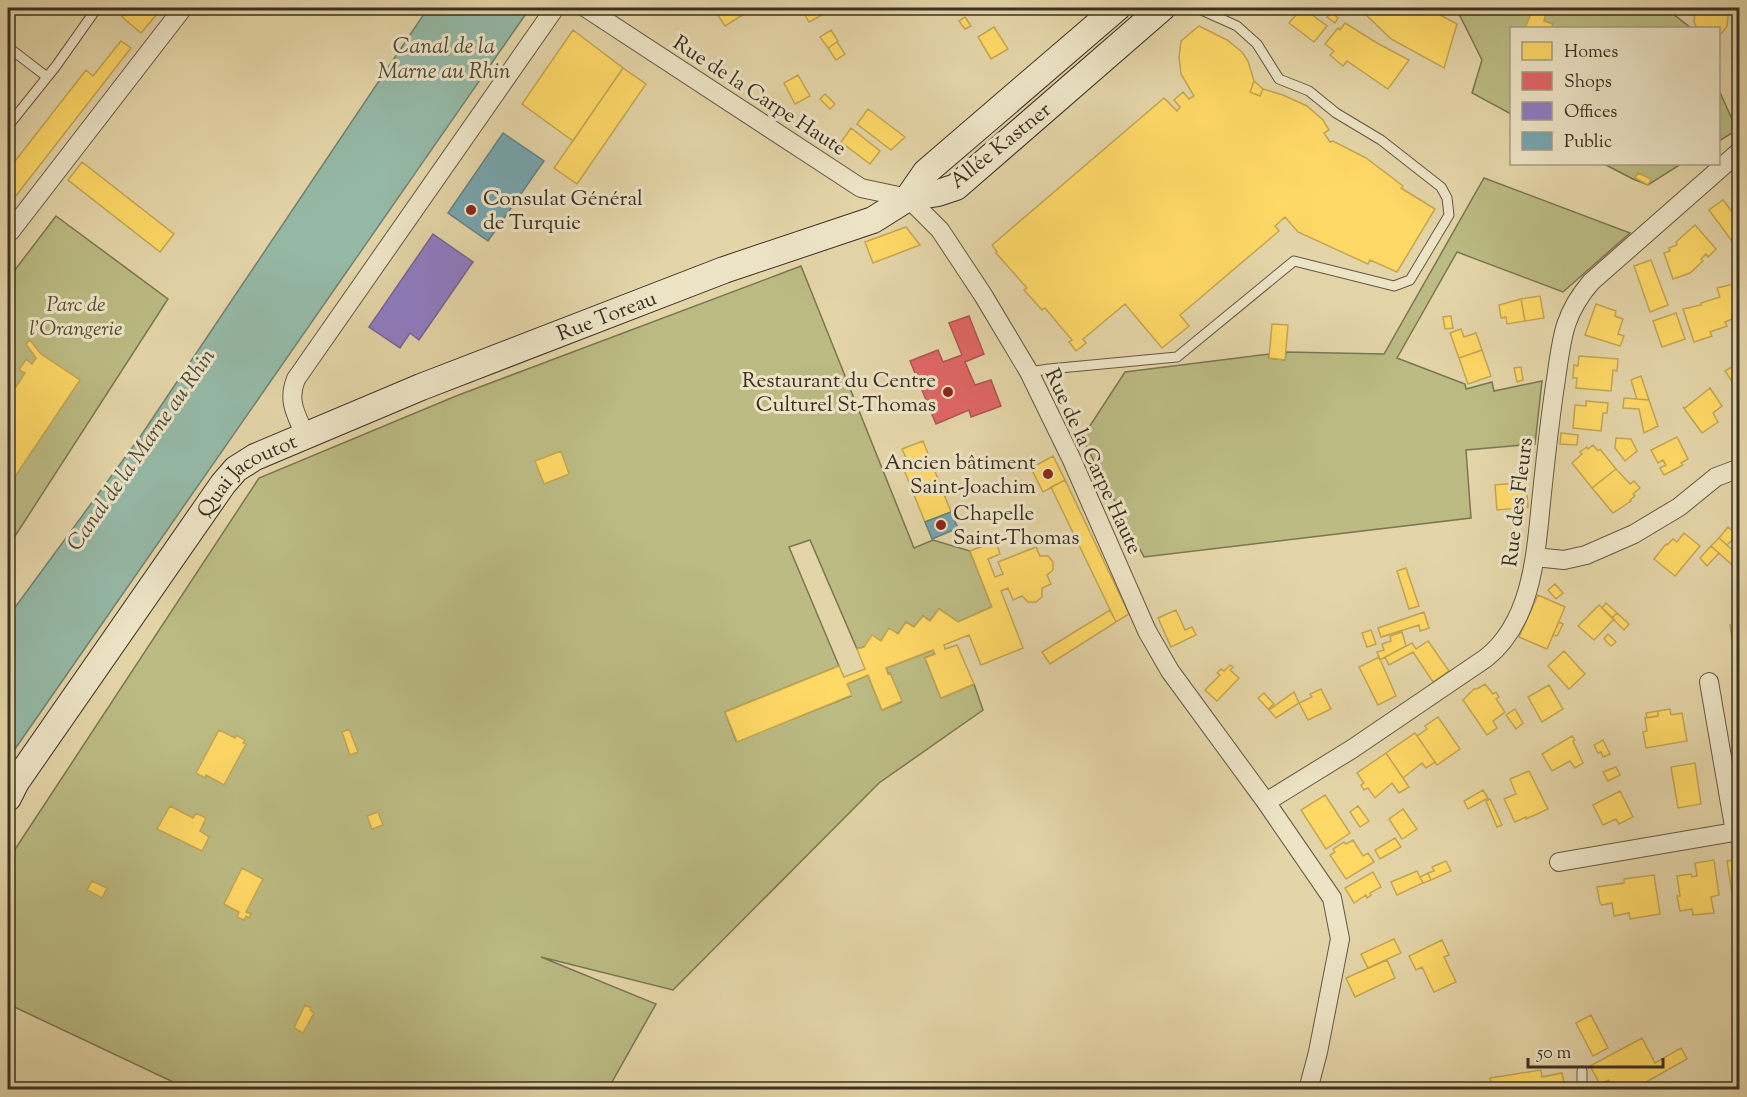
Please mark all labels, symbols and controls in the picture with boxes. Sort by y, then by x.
legend [1510,27,1720,165]
street label: Rue de la Carpe Haute [666,29,852,164]
water label: Canal de la Marne au Rhin [377,32,511,89]
text: Homes [1564,40,1618,66]
text: Shops [1564,70,1612,96]
street label: Allée Kastner [944,96,1059,197]
text: Offices [1564,100,1617,126]
text: Public [1564,130,1612,156]
place label: Consulat Général de Turquie [483,185,643,239]
marker: Consulat Général de Turquie [464,203,478,217]
street label: Rue Toreau [553,284,661,350]
park label: Parc de l'Orangerie [29,291,123,345]
water label: Canal de la Marne au Rhin [60,343,225,558]
street label: Rue de la Carpe Haute [1036,364,1148,560]
place label: Restaurant du Centre Culturel St-Thomas [742,367,936,421]
marker: Restaurant du Centre Culturel St-Thomas [941,385,955,399]
street label: Quai Jacoutot [191,428,302,525]
street label: Rue des Fleurs [1496,436,1542,569]
place label: Ancien bâtiment Saint-Joachim [884,449,1036,503]
marker: Ancien bâtiment Saint-Joachim [1041,467,1055,481]
place label: Chapelle Saint-Thomas [953,500,1080,554]
marker: Chapelle Saint-Thomas [934,518,948,532]
scale bar [1528,1031,1663,1069]
text: 50 m [1536,1041,1572,1067]

